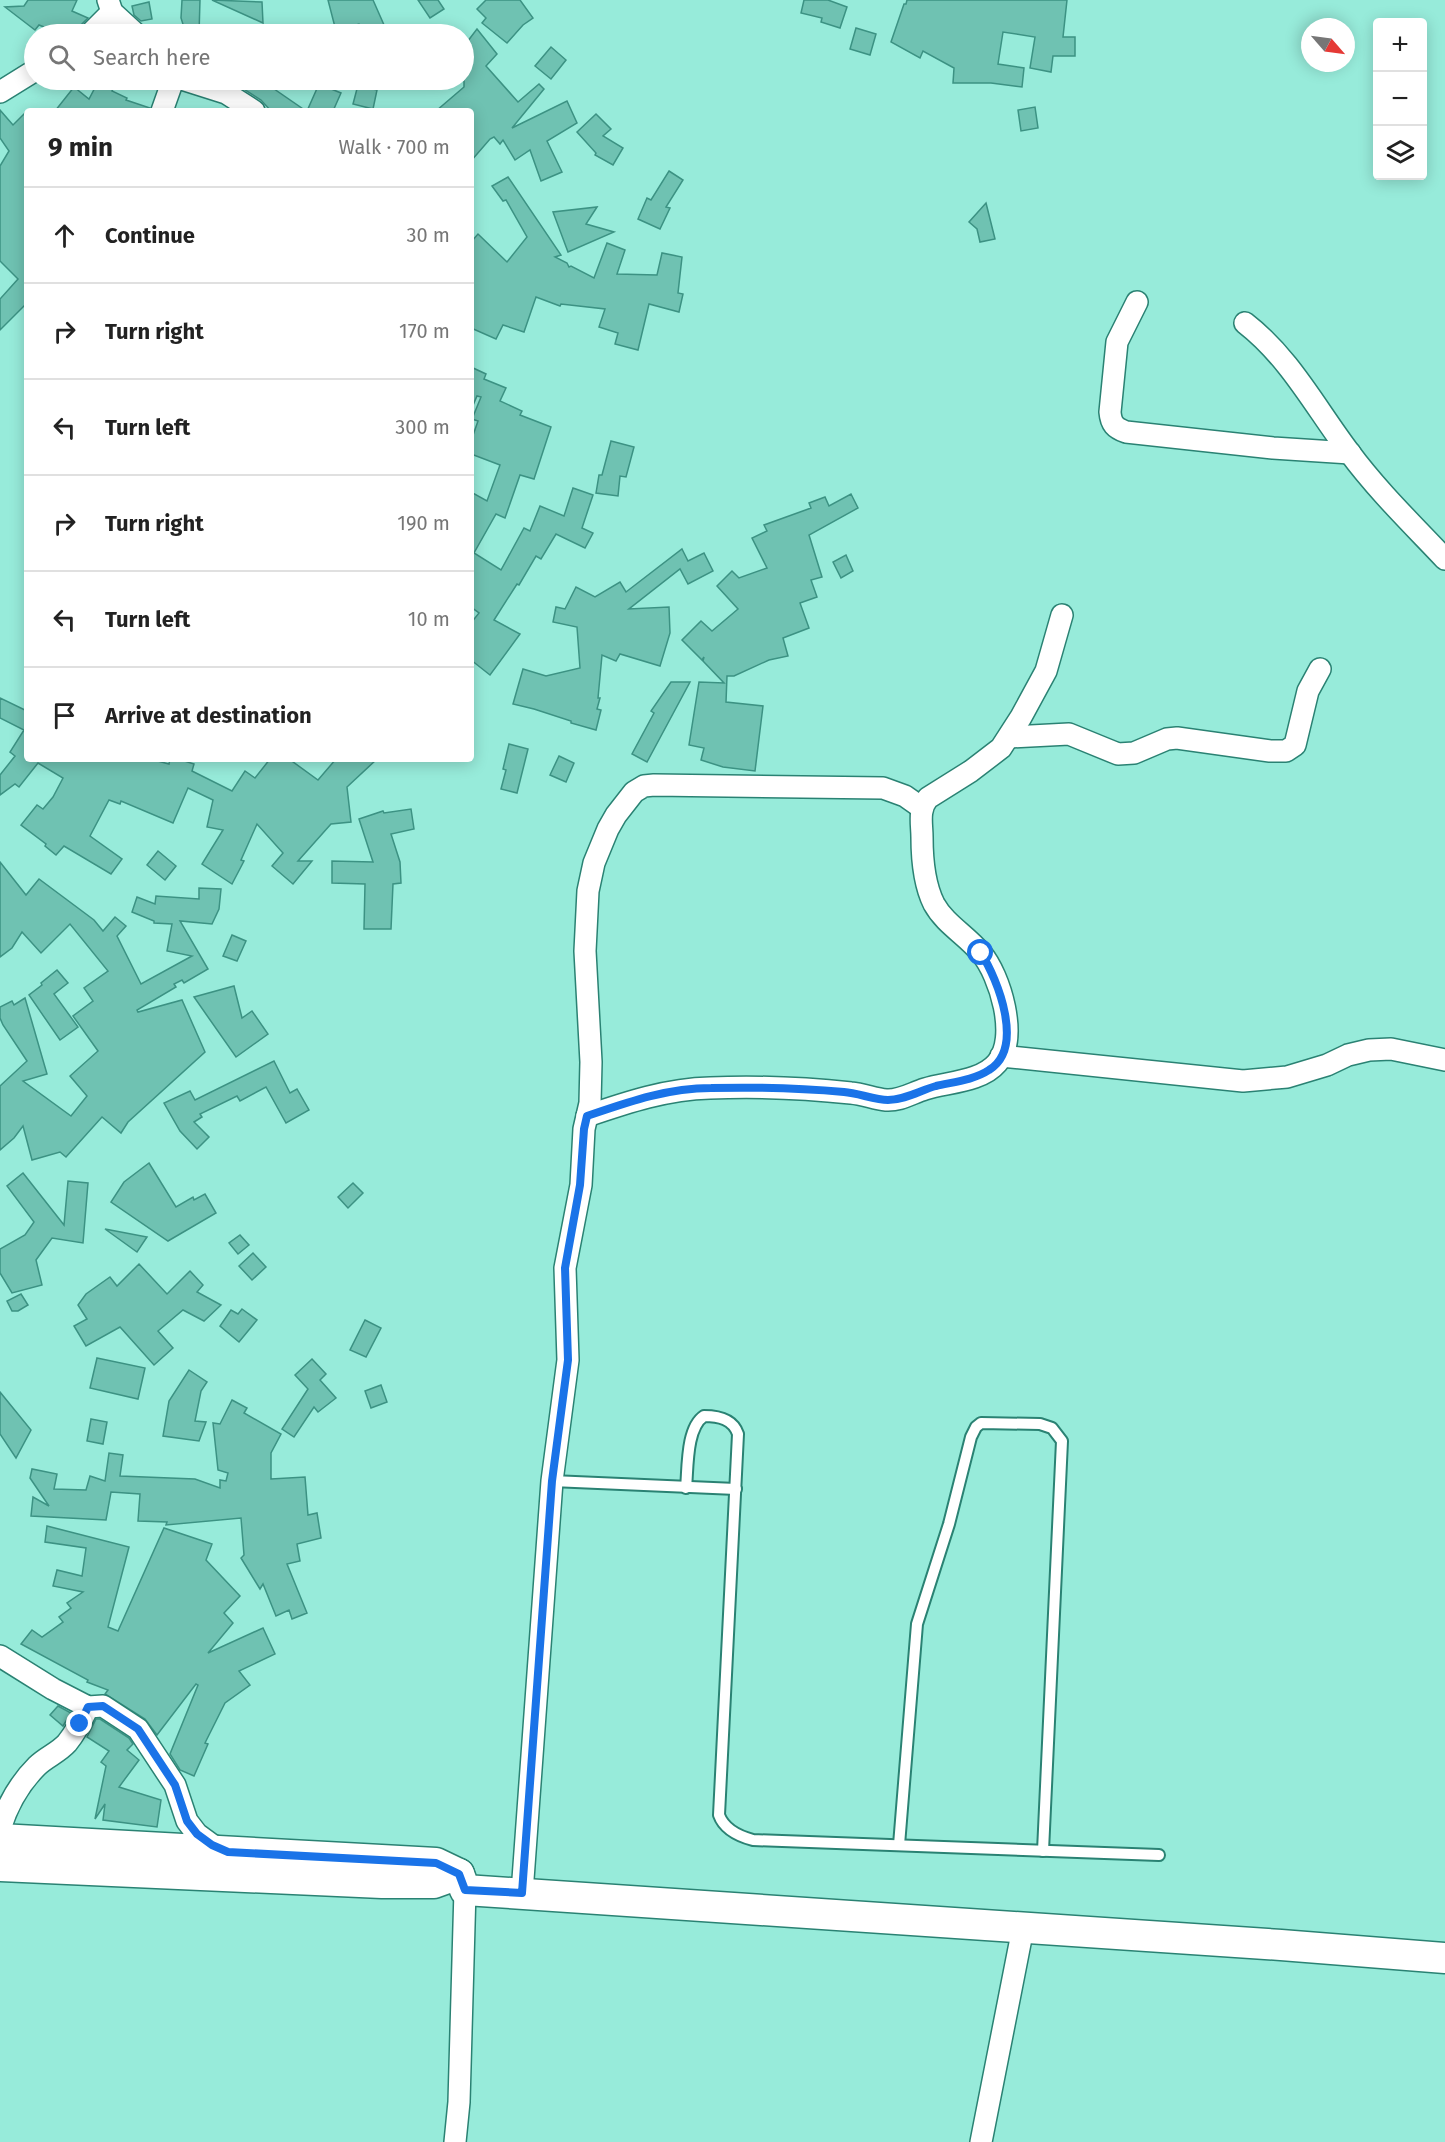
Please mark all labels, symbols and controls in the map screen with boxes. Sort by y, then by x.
north arrow [1301,18,1355,72]
map controls [1373,18,1427,180]
button: + [1373,18,1427,72]
search box [24,24,474,90]
icon: search [45,41,78,74]
text: Search here [93,44,211,71]
button: − [1373,72,1427,126]
button: layers [1373,126,1427,180]
text: 9 min [48,132,113,163]
text: Walk · 700 m [339,135,450,159]
icon: ahead [48,219,81,252]
text: Continue [105,222,195,249]
text: 30 m [406,223,450,247]
icon: right [48,315,81,348]
text: Turn right [105,318,204,345]
text: 170 m [399,319,450,343]
icon: left [48,411,81,444]
text: Turn left [105,414,190,441]
text: 300 m [395,415,450,439]
icon: right [48,507,81,540]
text: Turn right [105,510,204,537]
text: 190 m [397,511,450,535]
icon: left [48,603,81,636]
text: Turn left [105,606,190,633]
text: 10 m [408,607,450,631]
icon: arrive [48,699,81,732]
text: Arrive at destination [105,702,312,729]
route start [967,939,993,965]
route end [66,1710,92,1736]

